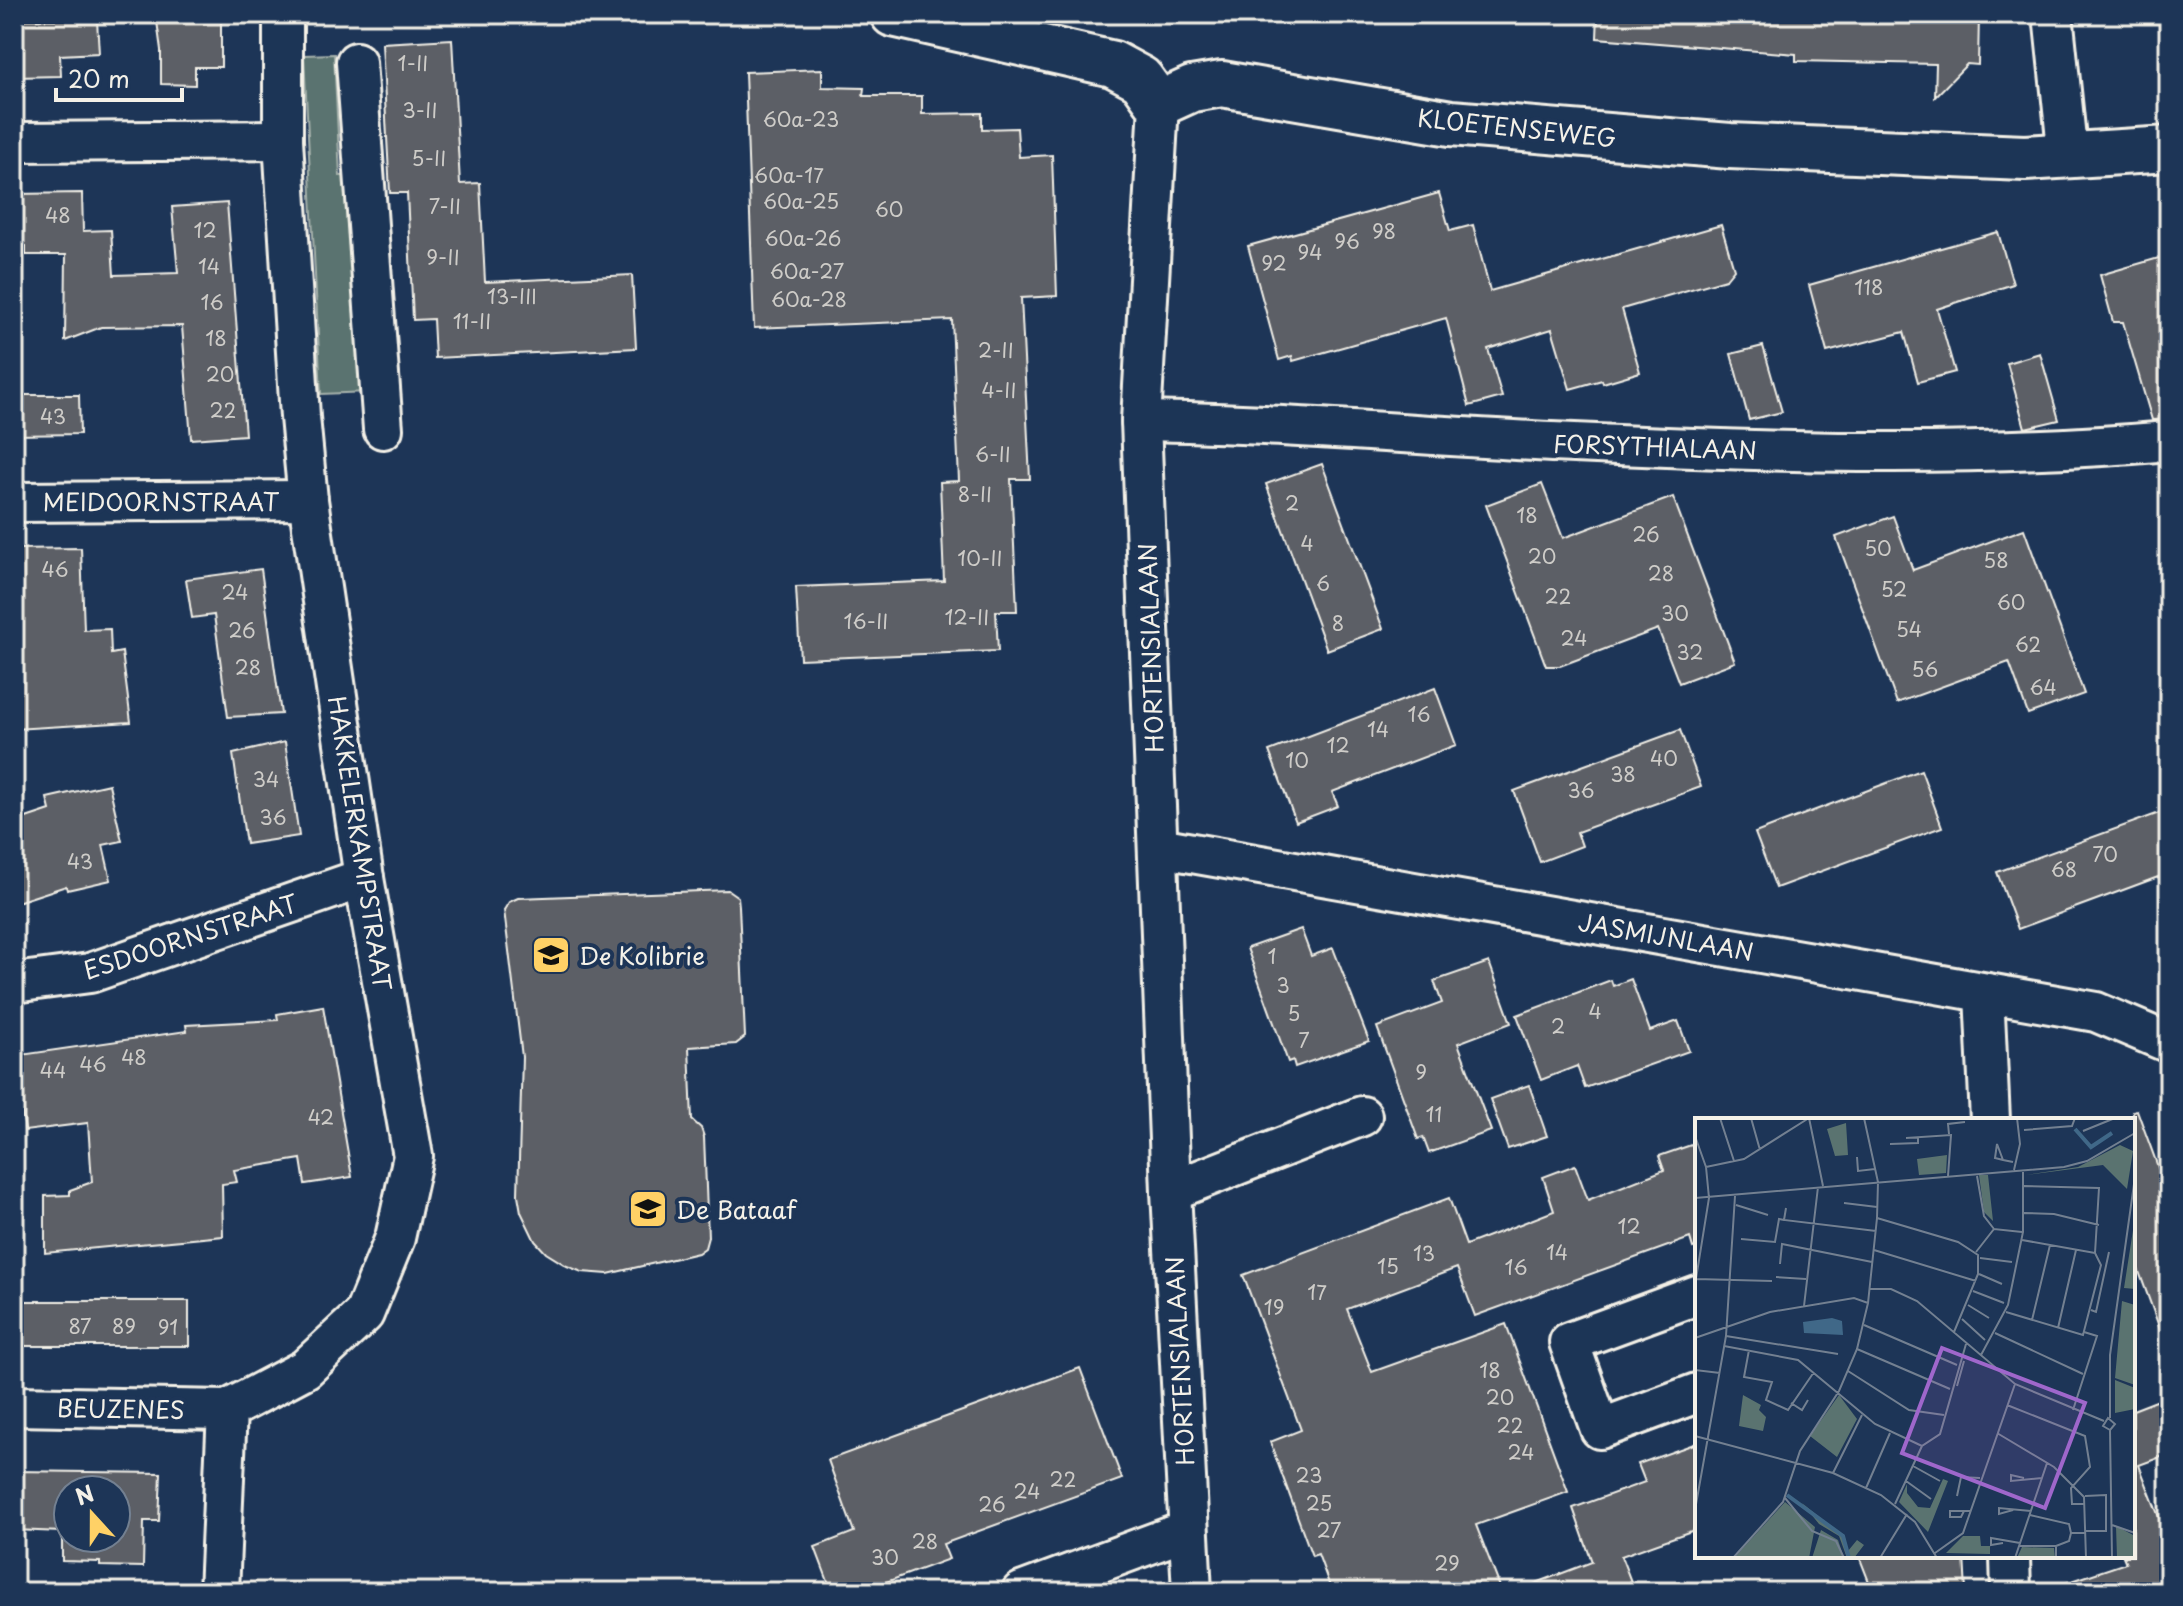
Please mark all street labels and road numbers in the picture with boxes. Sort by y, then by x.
street label: KLOETENSEWEG [1416,99,1618,155]
street label: FORSYTHIALAAN [1552,424,1758,468]
street label: MEIDOORNSTRAAT [43,483,280,519]
street label: HORTENSIALAAN [1128,542,1172,754]
street label: HAKKELERKAMPSTRAAT [320,693,402,994]
street label: ESDOORNSTRAAT [78,884,302,988]
street label: JASMIJNLAAN [1576,903,1756,969]
street label: HORTENSIALAAN [1156,1255,1202,1467]
street label: BEUZENES [57,1389,185,1427]

